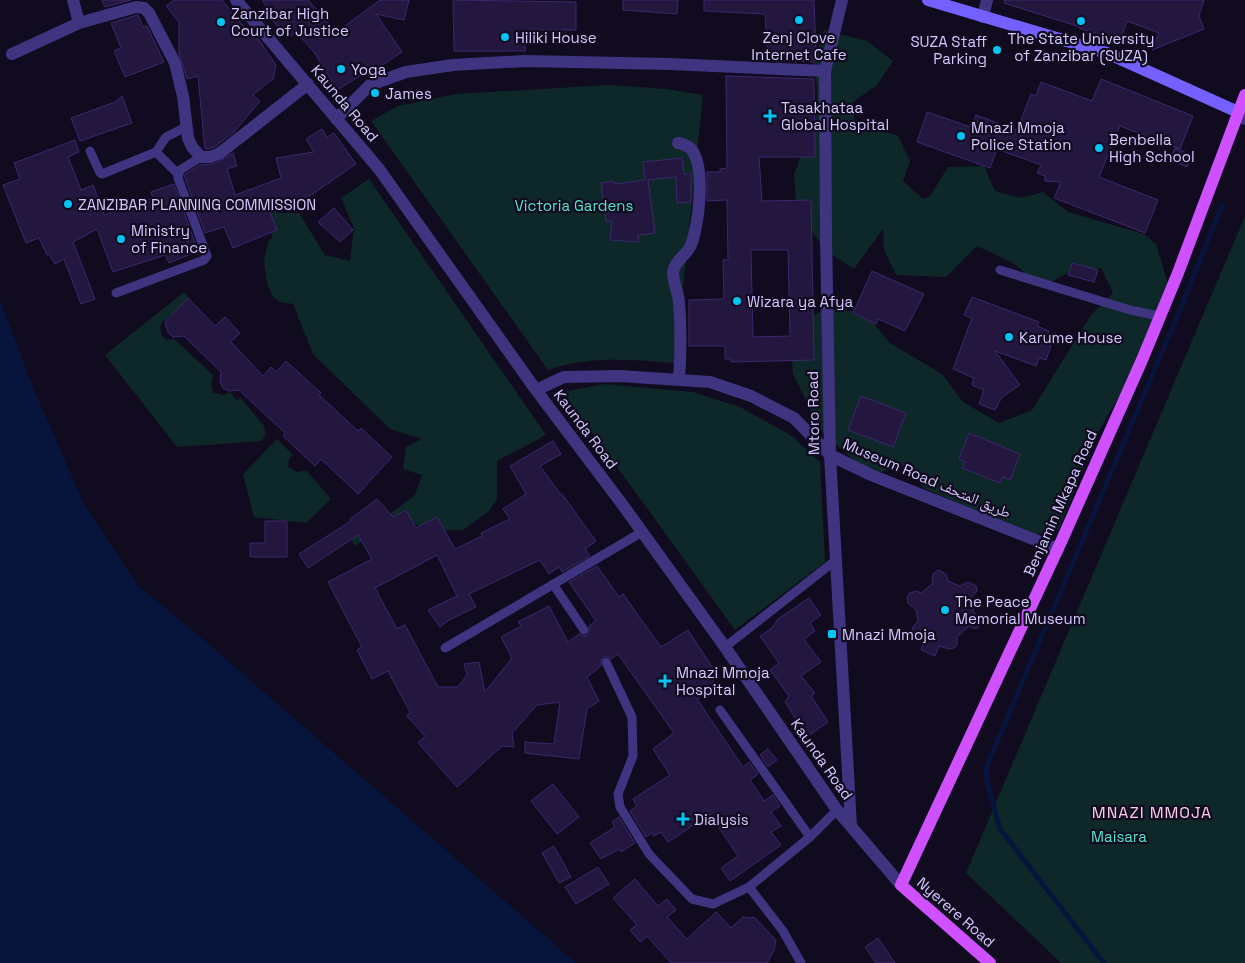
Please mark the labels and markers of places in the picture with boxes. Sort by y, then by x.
place label: Zanzibar High Court of Justice [231,4,349,40]
marker: Zenj Clove Internet Cafe [793,14,805,26]
marker: The State University of Zanzibar (SUZA) [1075,15,1087,27]
marker: Zanzibar High Court of Justice [215,16,227,28]
place label: Hiliki House [515,28,597,47]
place label: Zenj Clove Internet Cafe [751,28,847,64]
place label: The State University of Zanzibar (SUZA) [1008,29,1155,66]
marker: Hiliki House [499,31,511,43]
place label: SUZA Staff Parking [910,32,988,68]
marker: SUZA Staff Parking [991,44,1003,56]
place label: Yoga [351,60,387,79]
marker: Yoga [335,63,347,75]
place label: James [385,84,432,103]
marker: James [369,87,381,99]
place label: Tasakhataa Global Hospital [781,98,889,134]
marker: Tasakhataa Global Hospital [763,109,777,123]
place label: Mnazi Mmoja Police Station [971,118,1071,154]
marker: Mnazi Mmoja Police Station [955,130,967,142]
place label: Benbella High School [1109,130,1195,166]
marker: Benbella High School [1093,142,1105,154]
place label: ZANZIBAR PLANNING COMMISSION [78,195,316,214]
marker: ZANZIBAR PLANNING COMMISSION [62,198,74,210]
place label: Ministry of Finance [131,221,207,257]
marker: Ministry of Finance [115,233,127,245]
place label: Wizara ya Afya [747,292,854,311]
marker: Wizara ya Afya [731,295,743,307]
place label: Karume House [1019,328,1122,347]
marker: Karume House [1003,331,1015,343]
place label: The Peace Memorial Museum [955,592,1086,628]
marker: The Peace Memorial Museum [939,604,951,616]
place label: Mnazi Mmoja [842,625,936,644]
marker: Mnazi Mmoja [826,628,838,640]
place label: Mnazi Mmoja Hospital [676,663,770,699]
marker: Mnazi Mmoja Hospital [658,674,672,688]
place label: Dialysis [694,810,749,829]
marker: Dialysis [676,812,690,826]

